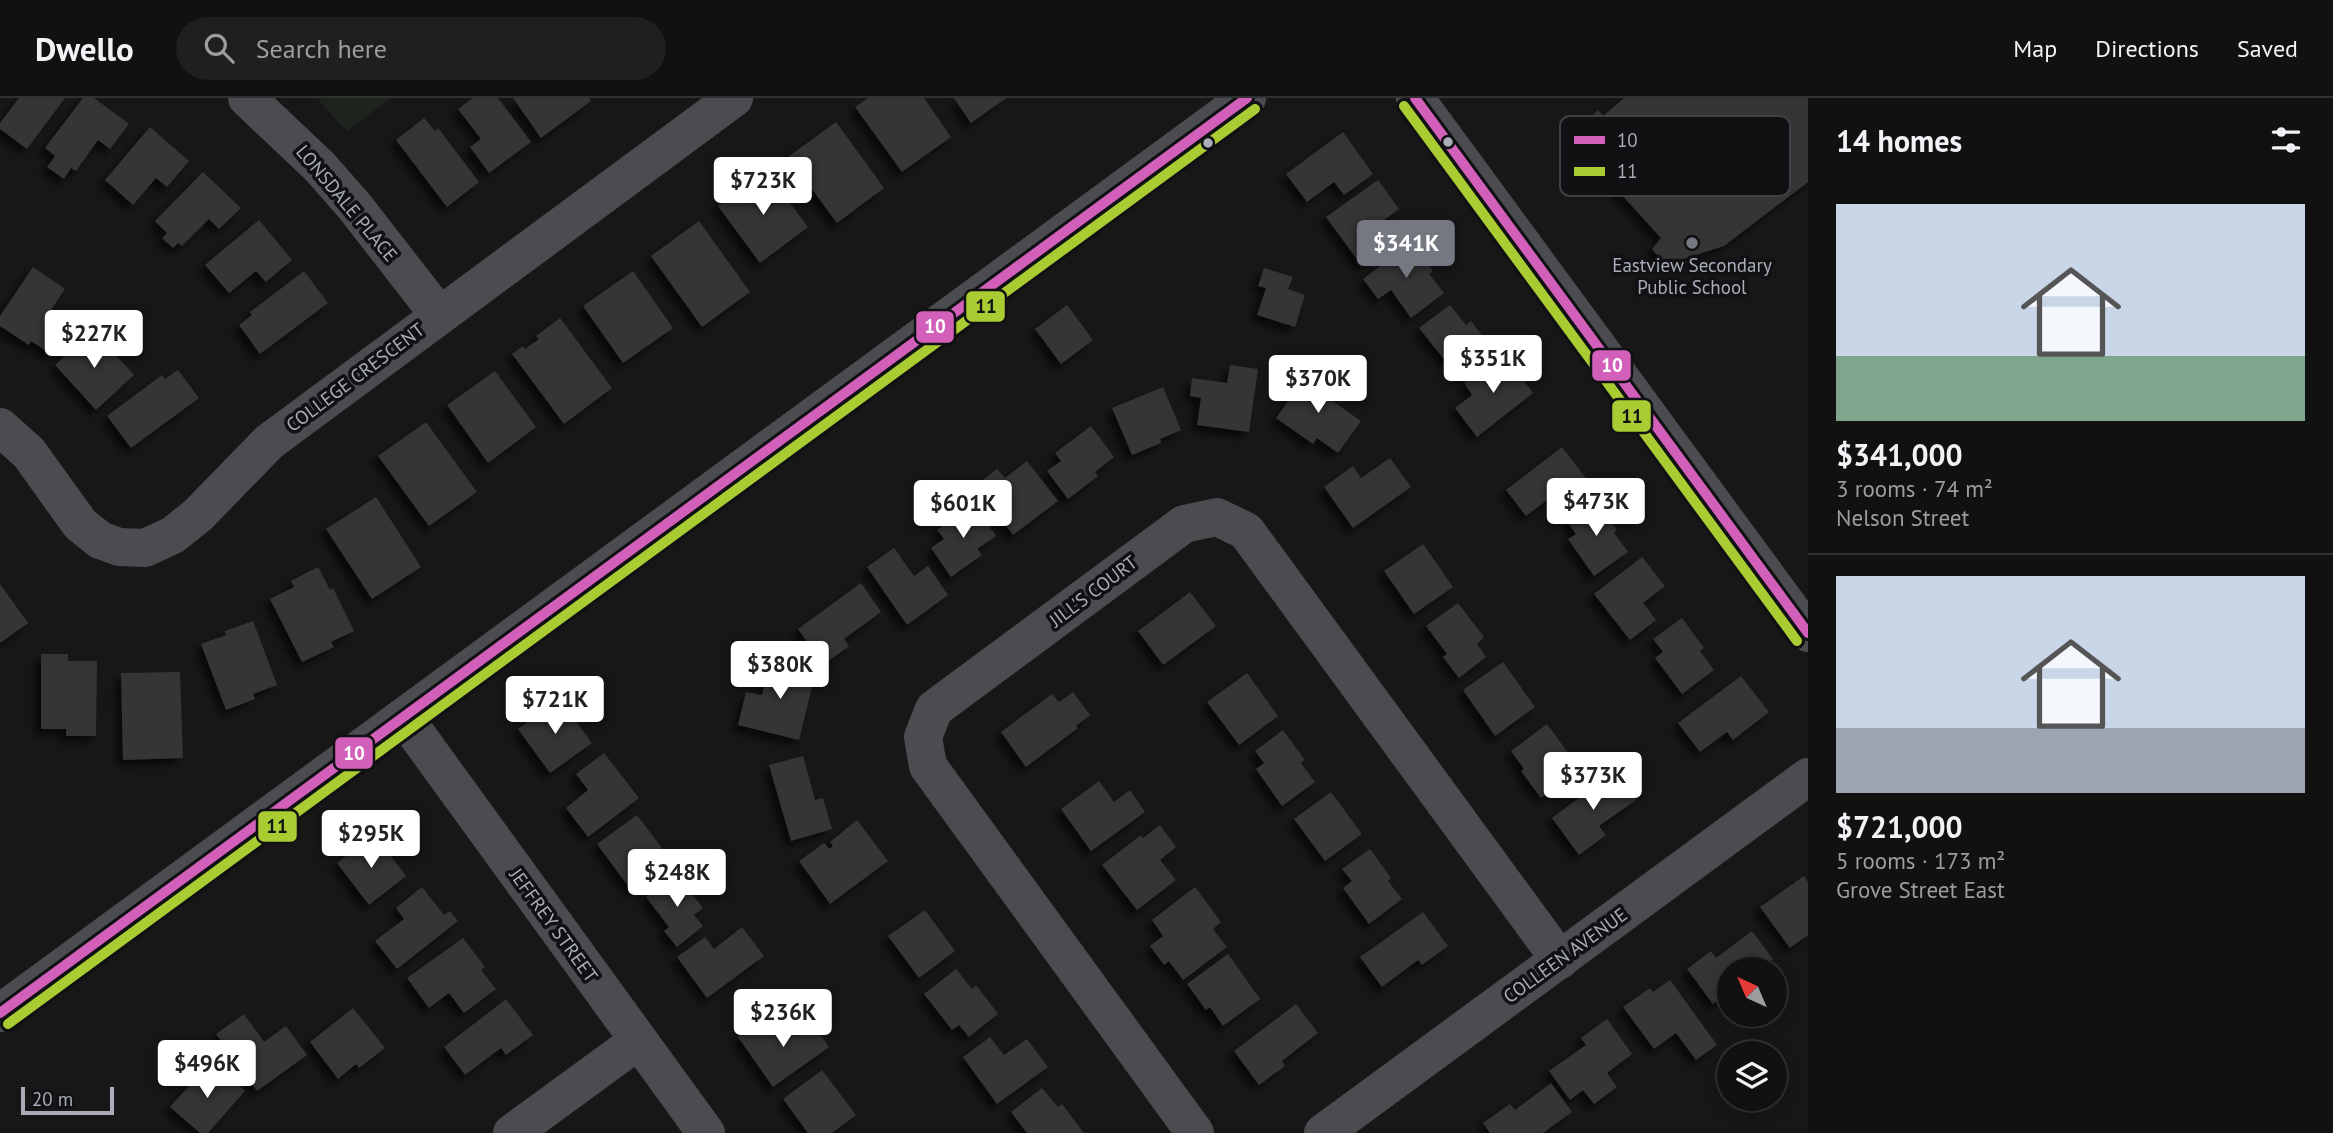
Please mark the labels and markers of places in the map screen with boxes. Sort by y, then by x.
unlabelled marker [1441,135,1455,149]
unlabelled marker [1201,136,1215,150]
pin: $723K [714,158,812,217]
pin: $341K [1357,220,1455,280]
marker: Eastview Secondary Public School [1684,235,1700,251]
place label: Eastview Secondary Public School [1612,253,1772,299]
pin: $227K [45,310,143,370]
pin: $351K [1444,336,1542,395]
pin: $370K [1269,356,1367,415]
pin: $473K [1547,478,1645,538]
pin: $601K [914,480,1012,540]
pin: $380K [731,642,829,701]
pin: $721K [506,676,604,736]
pin: $373K [1544,752,1642,812]
pin: $295K [322,810,420,870]
pin: $248K [628,850,726,909]
pin: $236K [734,990,832,1049]
pin: $496K [158,1040,256,1100]

